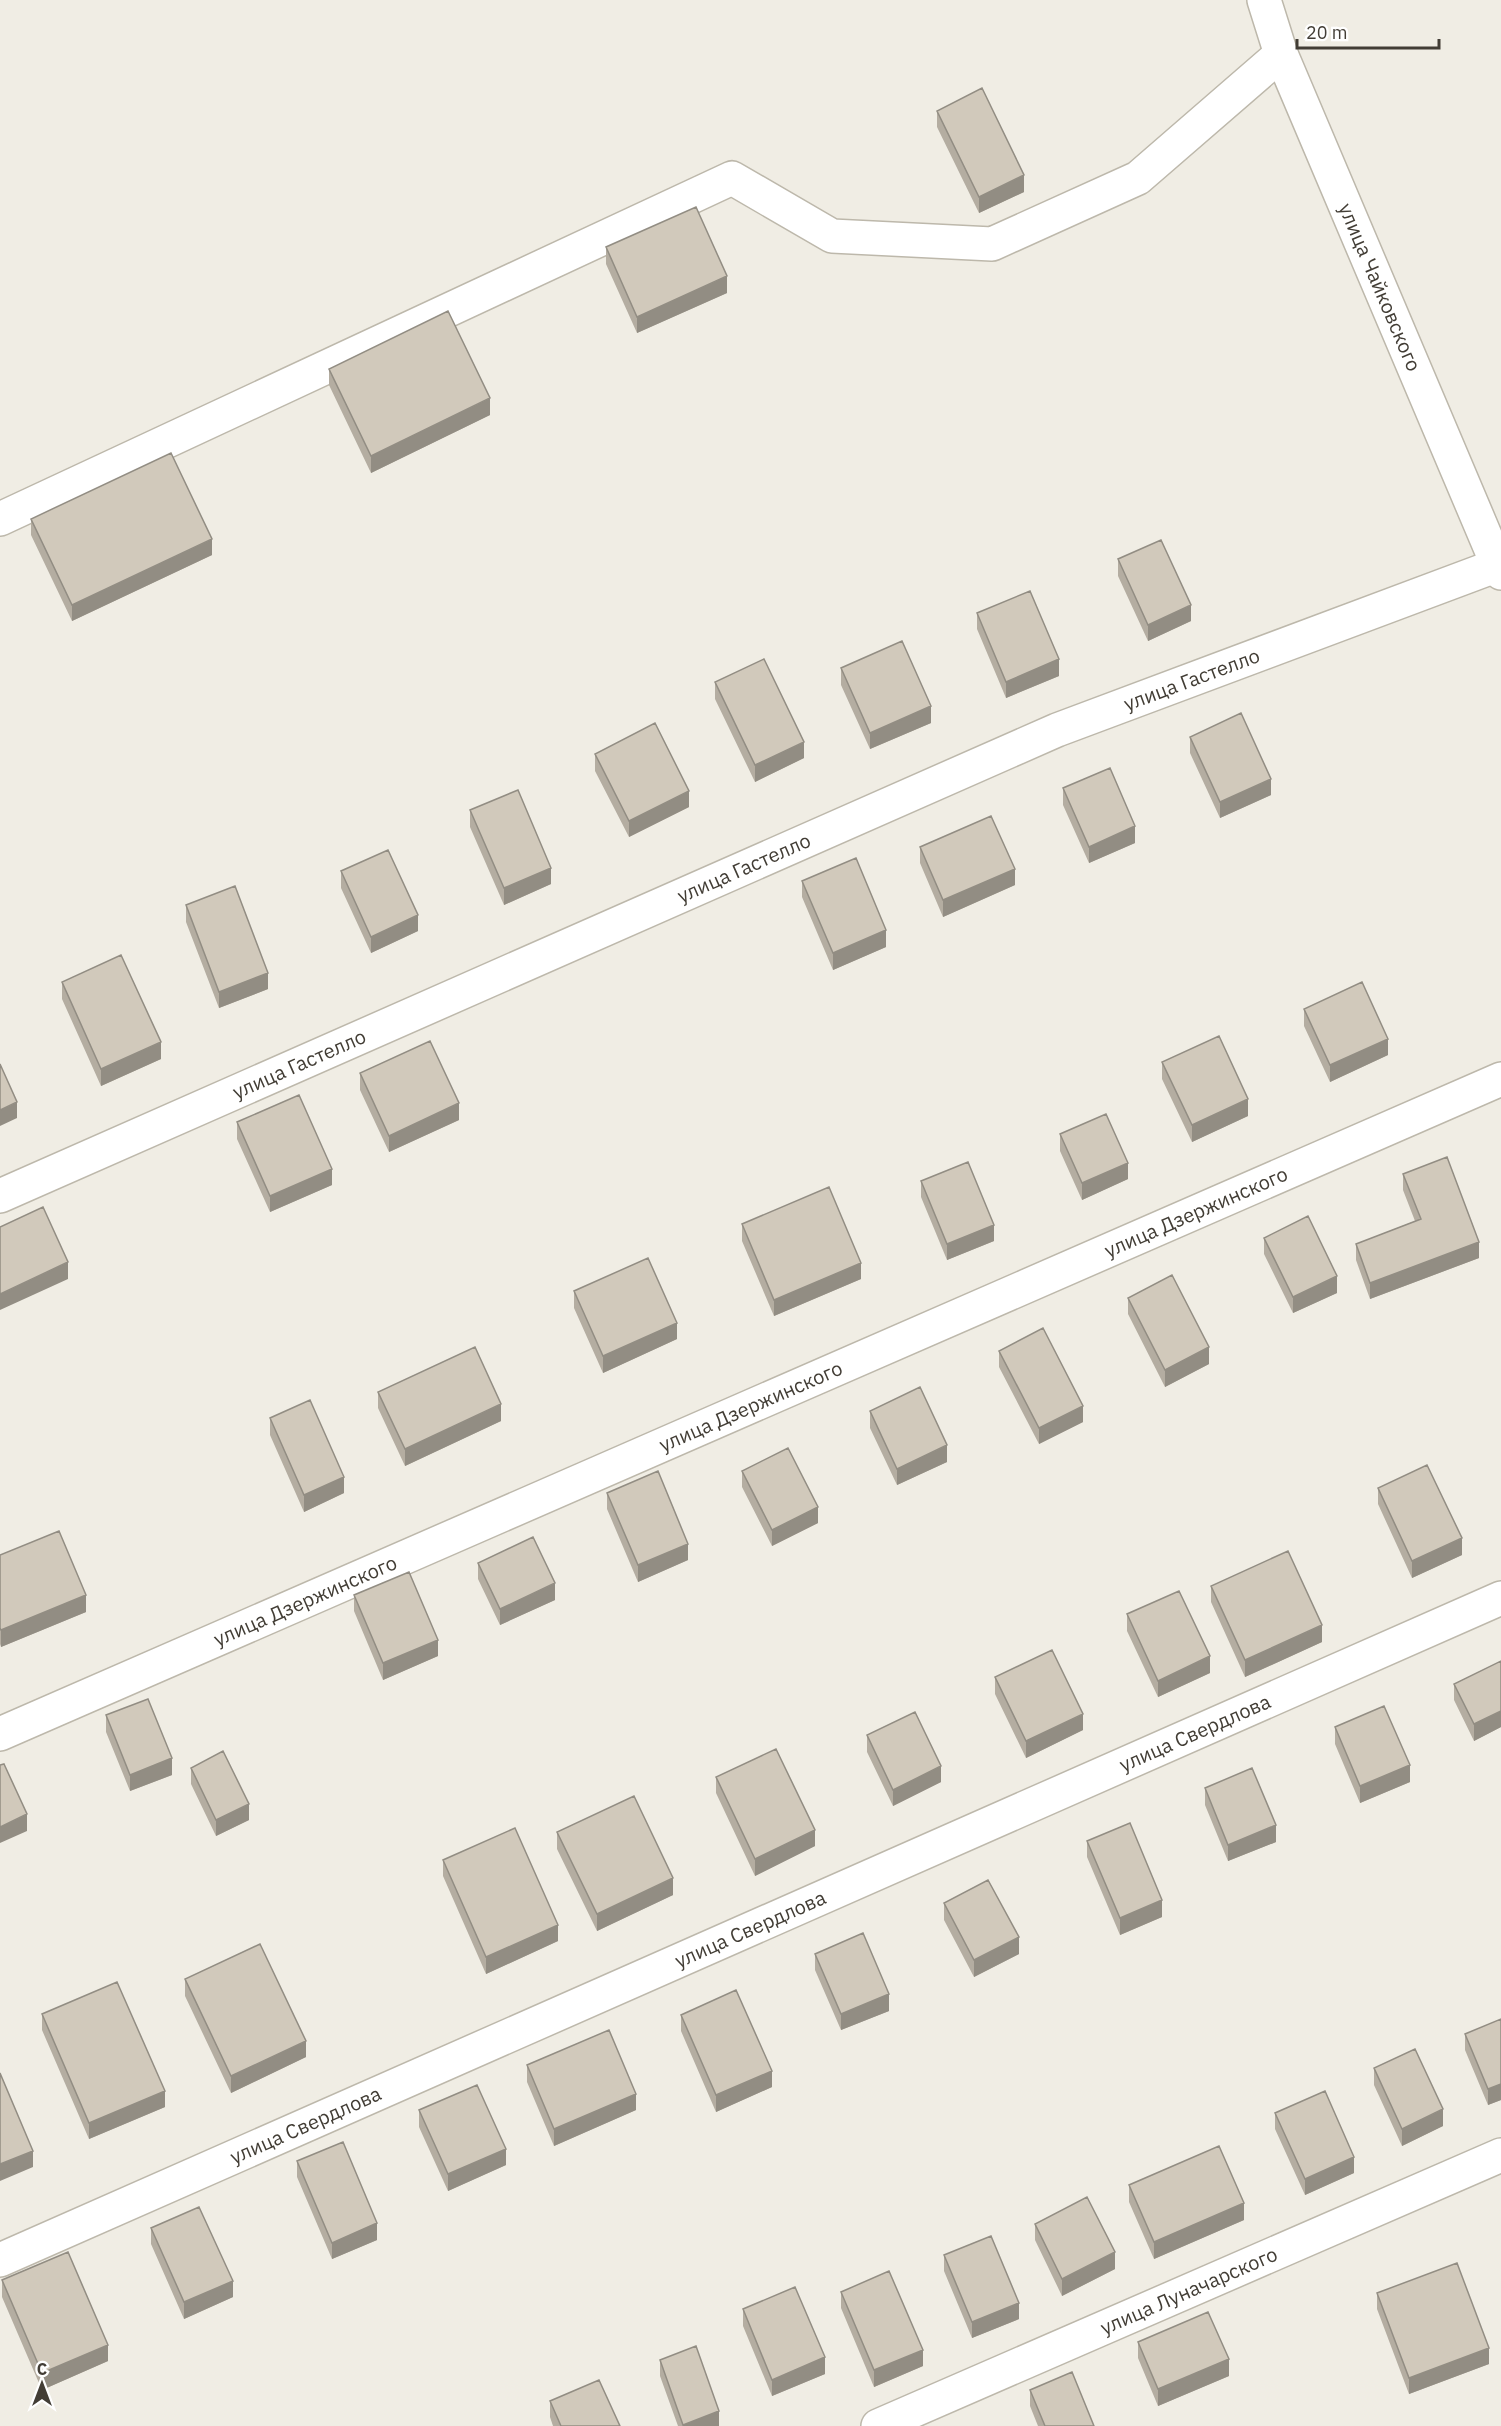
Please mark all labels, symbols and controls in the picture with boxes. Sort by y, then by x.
scale bar [1297,12,1440,50]
text: 20 m [1306,21,1348,44]
street label: улица Чайковского [1333,199,1428,375]
street label: улица Гастелло [1120,641,1263,717]
street label: улица Гастелло [673,826,815,909]
street label: улица Гастелло [228,1022,370,1105]
street label: улица Дзержинского [1100,1160,1292,1263]
street label: улица Дзержинского [655,1354,846,1458]
street label: улица Дзержинского [209,1548,401,1652]
street label: улица Свердлова [1115,1687,1275,1778]
street label: улица Свердлова [670,1883,830,1974]
street label: улица Свердлова [226,2079,386,2170]
street label: улица Луначарского [1096,2240,1281,2341]
north arrow [12,2354,72,2414]
text: С [37,2359,47,2379]

